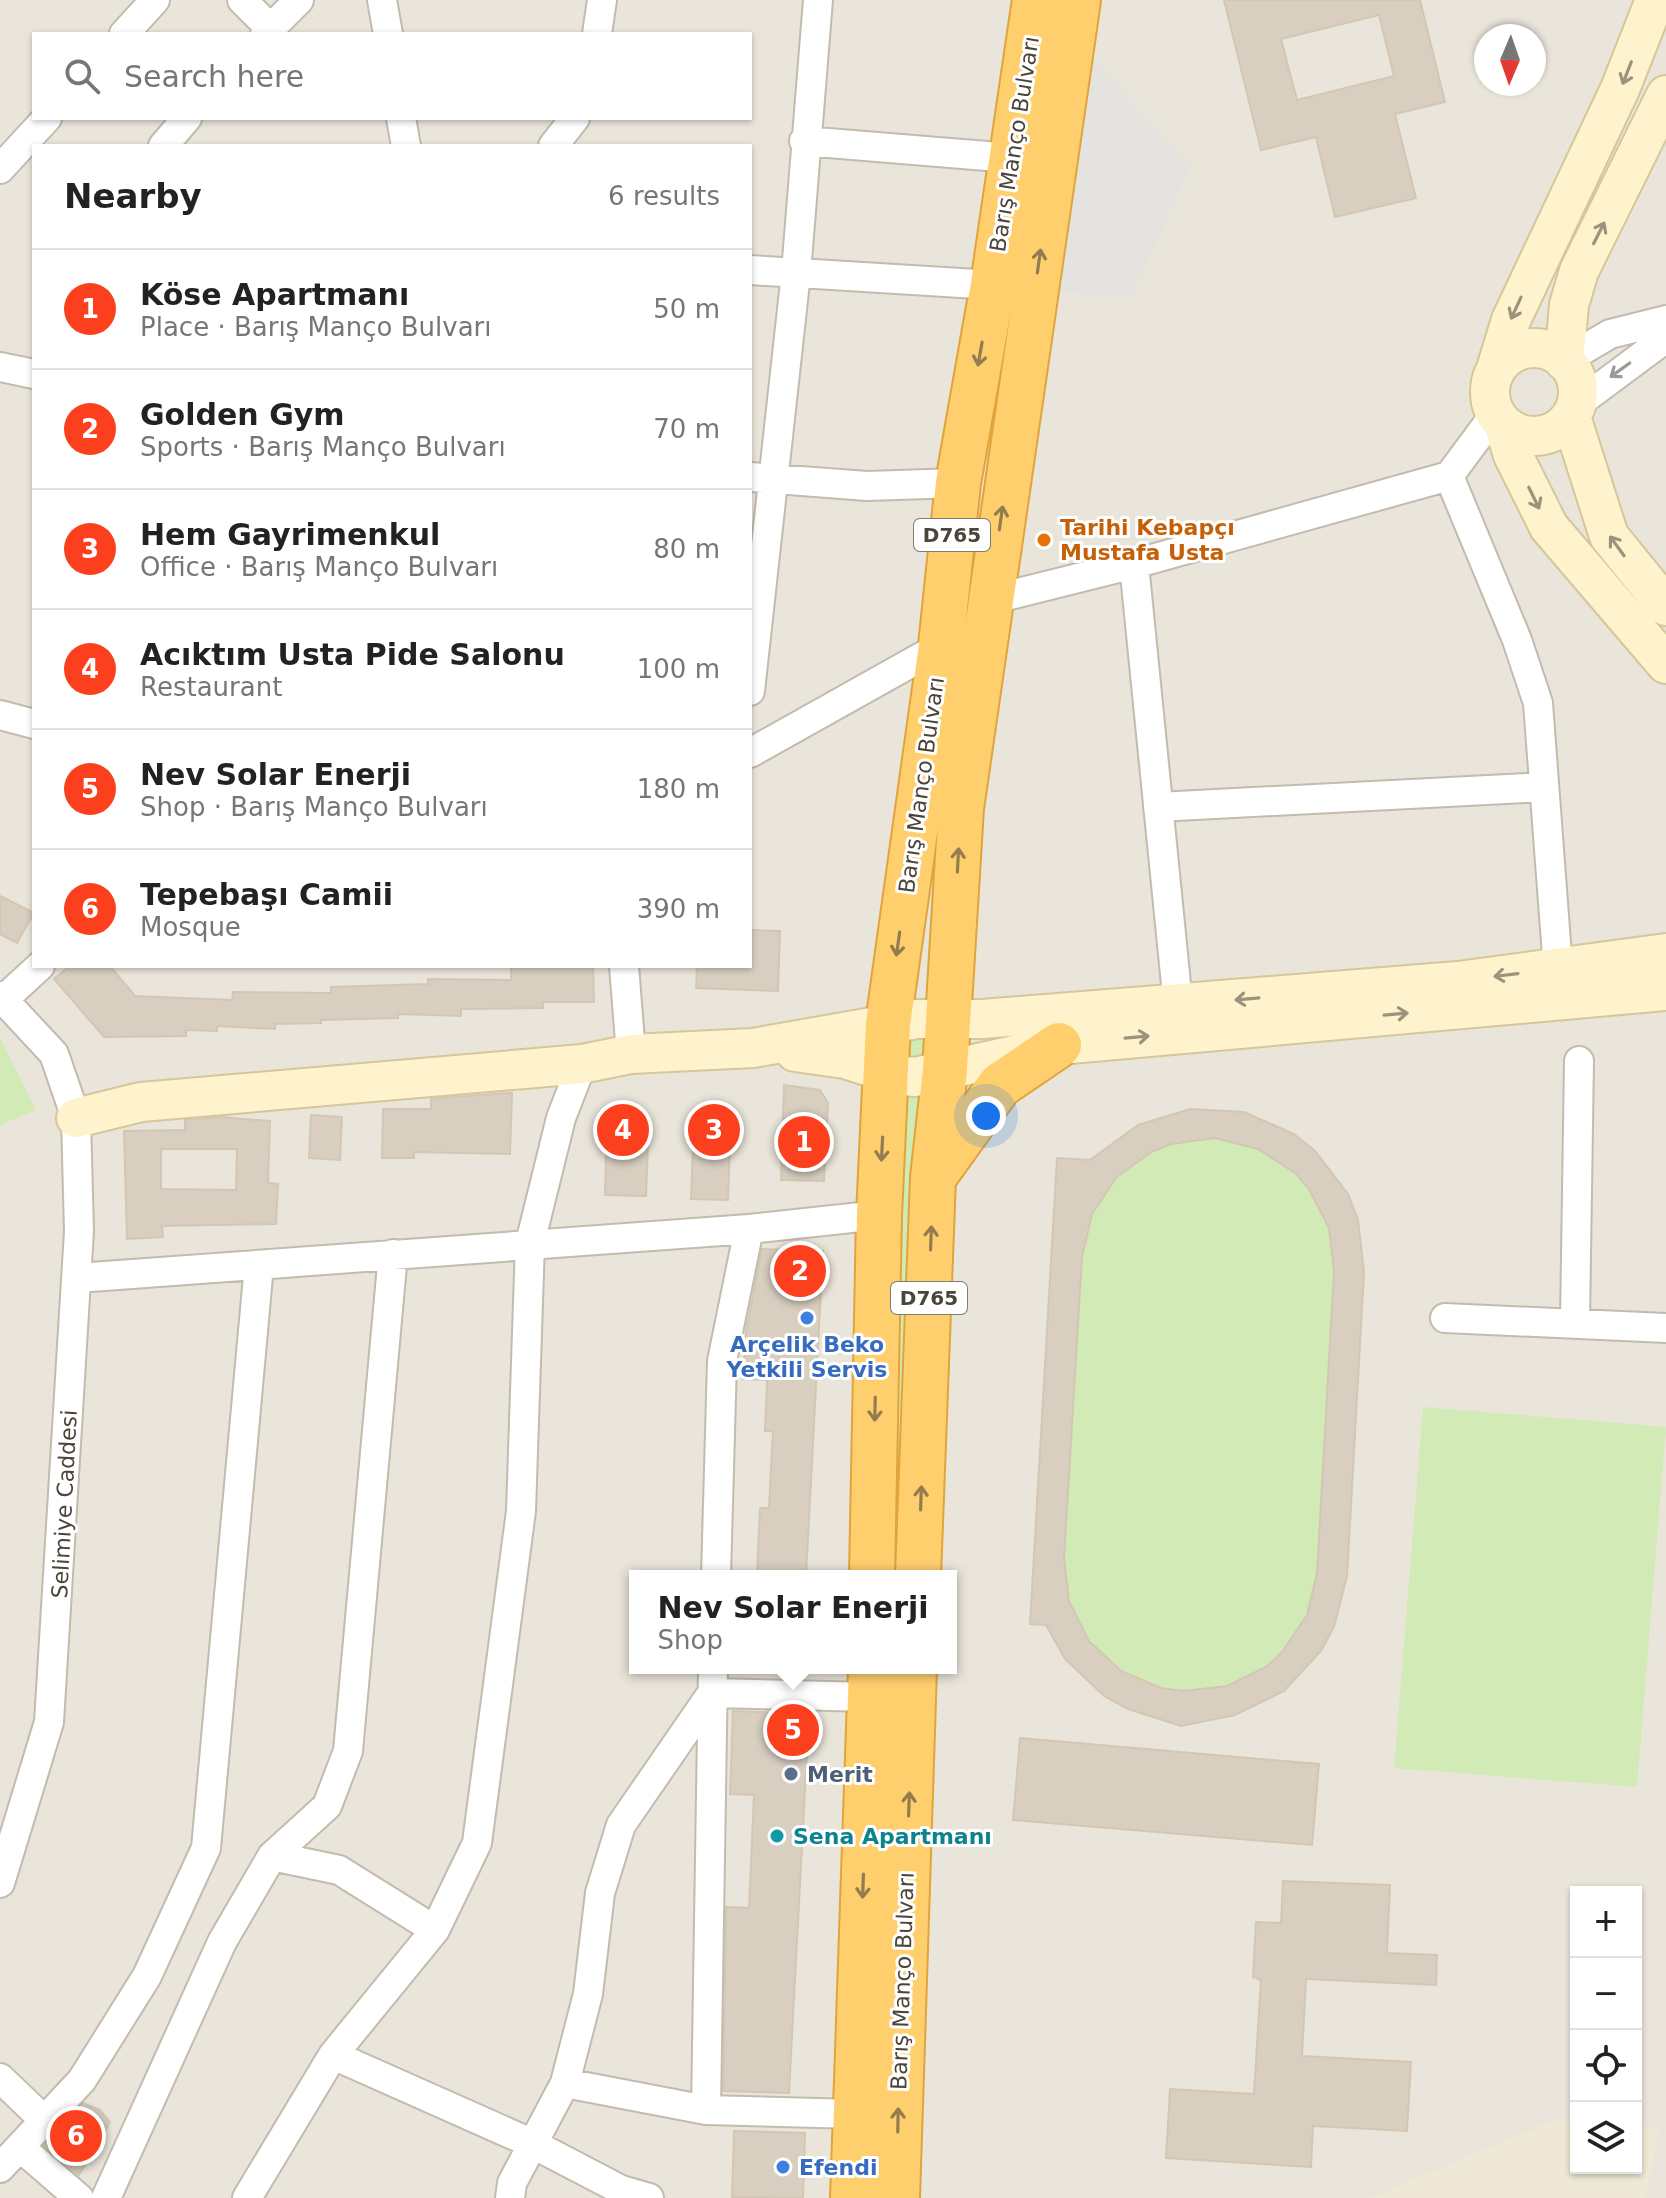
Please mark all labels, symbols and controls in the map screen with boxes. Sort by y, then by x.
north arrow [1474,24,1546,96]
search box [32,32,752,120]
street label: Barış Manço Bulvarı [985,34,1044,254]
icon: search [60,54,104,98]
text: Search here [124,59,304,94]
one-way arrow [1619,60,1633,84]
text: Nearby [64,176,202,216]
text: 6 results [608,181,720,211]
one-way arrow [1591,222,1607,246]
one-way arrow [1032,249,1047,274]
text: Köse Apartmanı [140,277,409,312]
text: 1 [81,294,99,324]
text: 50 m [653,294,720,324]
one-way arrow [1508,295,1523,319]
text: Place · Barış Manço Bulvarı [140,312,492,342]
one-way arrow [972,341,987,366]
one-way arrow [1610,362,1632,378]
text: Golden Gym [140,397,345,432]
text: 2 [81,414,99,444]
text: 70 m [653,414,720,444]
text: Sports · Barış Manço Bulvarı [140,432,506,462]
one-way arrow [1527,485,1542,509]
one-way arrow [994,506,1009,532]
place label: Tarihi Kebapçı Mustafa Usta [1060,515,1235,565]
text: Hem Gayrimenkul [140,517,440,552]
road number: D765 [914,519,990,551]
marker: Tarihi Kebapçı Mustafa Usta [1035,531,1053,549]
text: 3 [81,534,99,564]
text: 80 m [653,534,720,564]
one-way arrow [1608,536,1625,557]
text: Office · Barış Manço Bulvarı [140,552,498,582]
text: Acıktım Usta Pide Salonu [140,637,565,672]
text: 4 [81,654,99,684]
text: 100 m [637,654,720,684]
text: Restaurant [140,672,282,702]
street label: Barış Manço Bulvarı [894,675,949,895]
text: Nev Solar Enerji [140,757,411,792]
text: 5 [81,774,99,804]
text: 180 m [637,774,720,804]
text: Shop · Barış Manço Bulvarı [140,792,488,822]
one-way arrow [951,847,966,874]
text: Tepebaşı Camii [140,877,393,912]
text: 6 [81,894,99,924]
text: 390 m [637,894,720,924]
text: Mosque [140,912,241,942]
one-way arrow [890,931,905,956]
one-way arrow [1493,968,1520,983]
one-way arrow [1234,991,1261,1006]
one-way arrow [1382,1007,1408,1022]
one-way arrow [1123,1029,1149,1044]
your location [966,1096,1006,1136]
pin: 4 [597,1100,649,1160]
pin: 3 [688,1100,740,1160]
pin: 1 [778,1112,830,1172]
one-way arrow [874,1135,889,1162]
one-way arrow [924,1225,939,1252]
pin: 2 [774,1241,826,1301]
road number: D765 [891,1282,967,1314]
marker: Arçelik Beko Yetkili Servis [798,1309,816,1327]
place label: Arçelik Beko Yetkili Servis [726,1332,887,1382]
one-way arrow [868,1395,883,1422]
street label: Selimiye Caddesi [47,1409,82,1599]
one-way arrow [913,1485,928,1512]
popup [629,1570,957,1674]
text: Nev Solar Enerji [658,1590,929,1625]
text: Shop [658,1625,723,1655]
pin: 5 [767,1700,819,1760]
place label: Merit [807,1762,873,1787]
marker: Merit [782,1765,800,1783]
one-way arrow [901,1791,916,1818]
place label: Sena Apartmanı [793,1824,992,1849]
marker: Sena Apartmanı [768,1827,786,1845]
one-way arrow [856,1872,871,1899]
street label: Barış Manço Bulvarı [886,1872,919,2090]
map controls [1570,1886,1642,2174]
button: + [1570,1886,1642,1958]
button: − [1570,1958,1642,2030]
button: locate [1570,2030,1642,2102]
button: layers [1570,2102,1642,2174]
pin: 6 [50,2106,102,2166]
one-way arrow [890,2107,906,2134]
place label: Efendi [799,2155,877,2180]
marker: Efendi [774,2158,792,2176]

